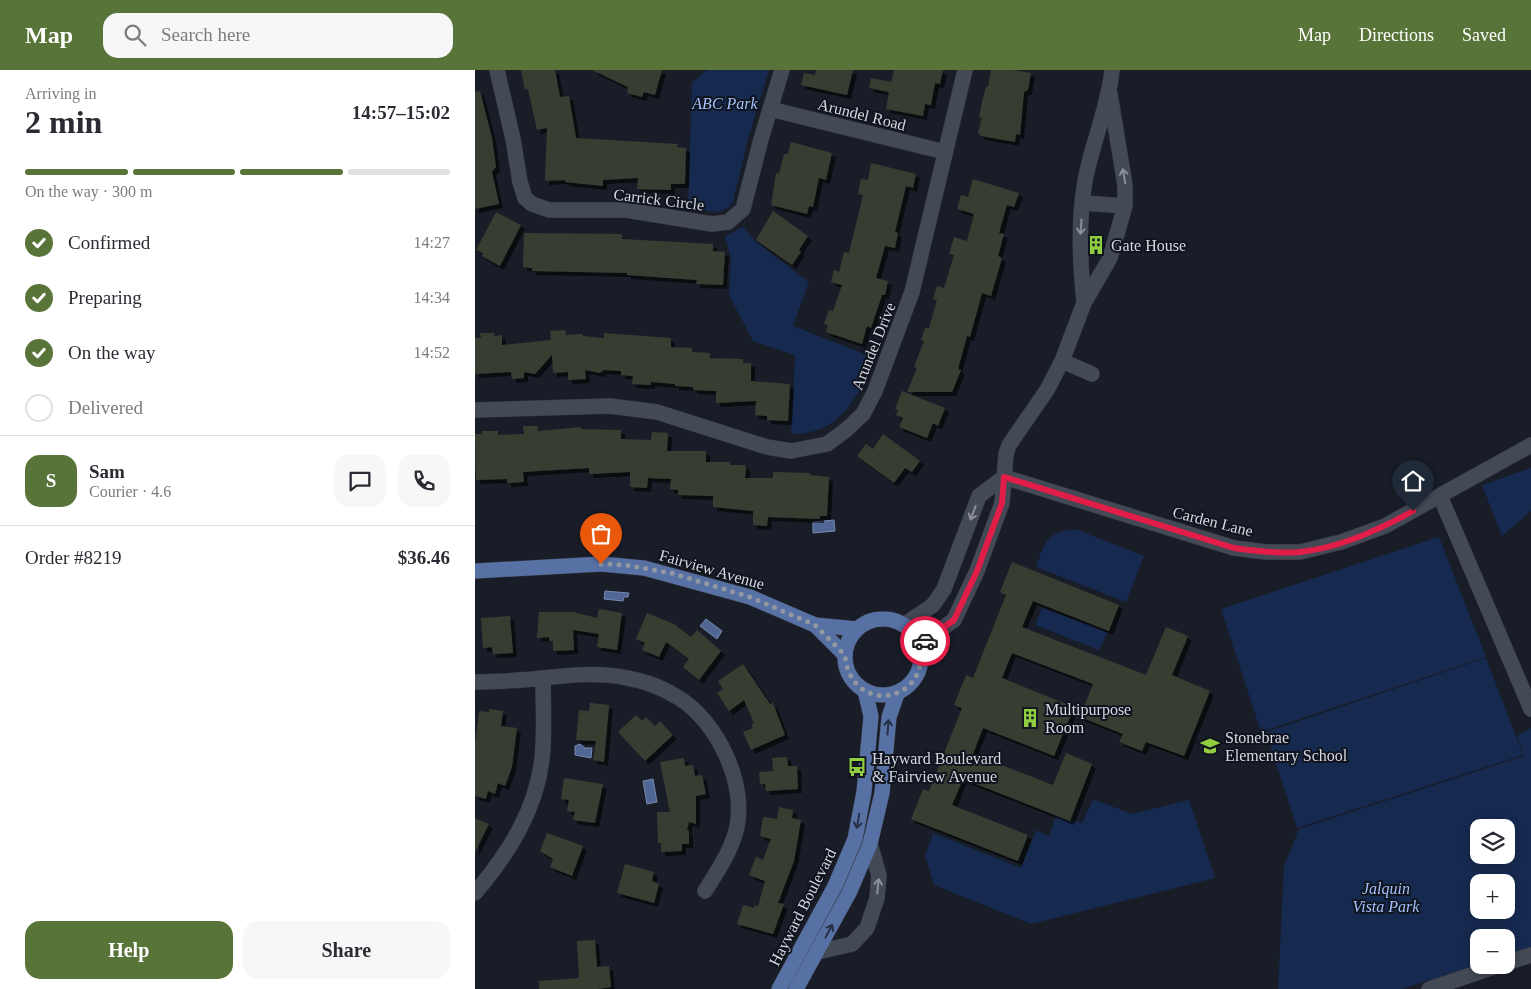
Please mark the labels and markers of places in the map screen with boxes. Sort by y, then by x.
building icon: Gate House [1085,234,1107,256]
place label: Gate House [1111,237,1186,254]
pin [1392,460,1434,511]
pin [580,513,622,564]
place label: Multipurpose Room [1045,701,1131,736]
building icon: Multipurpose Room [1019,707,1041,729]
place label: Stonebrae Elementary School [1225,729,1348,765]
school or university icon: Stonebrae Elementary School [1199,735,1221,757]
place label: Hayward Boulevard & Fairview Avenue [872,750,1001,785]
bus stop icon: Hayward Boulevard & Fairview Avenue [846,756,868,778]

